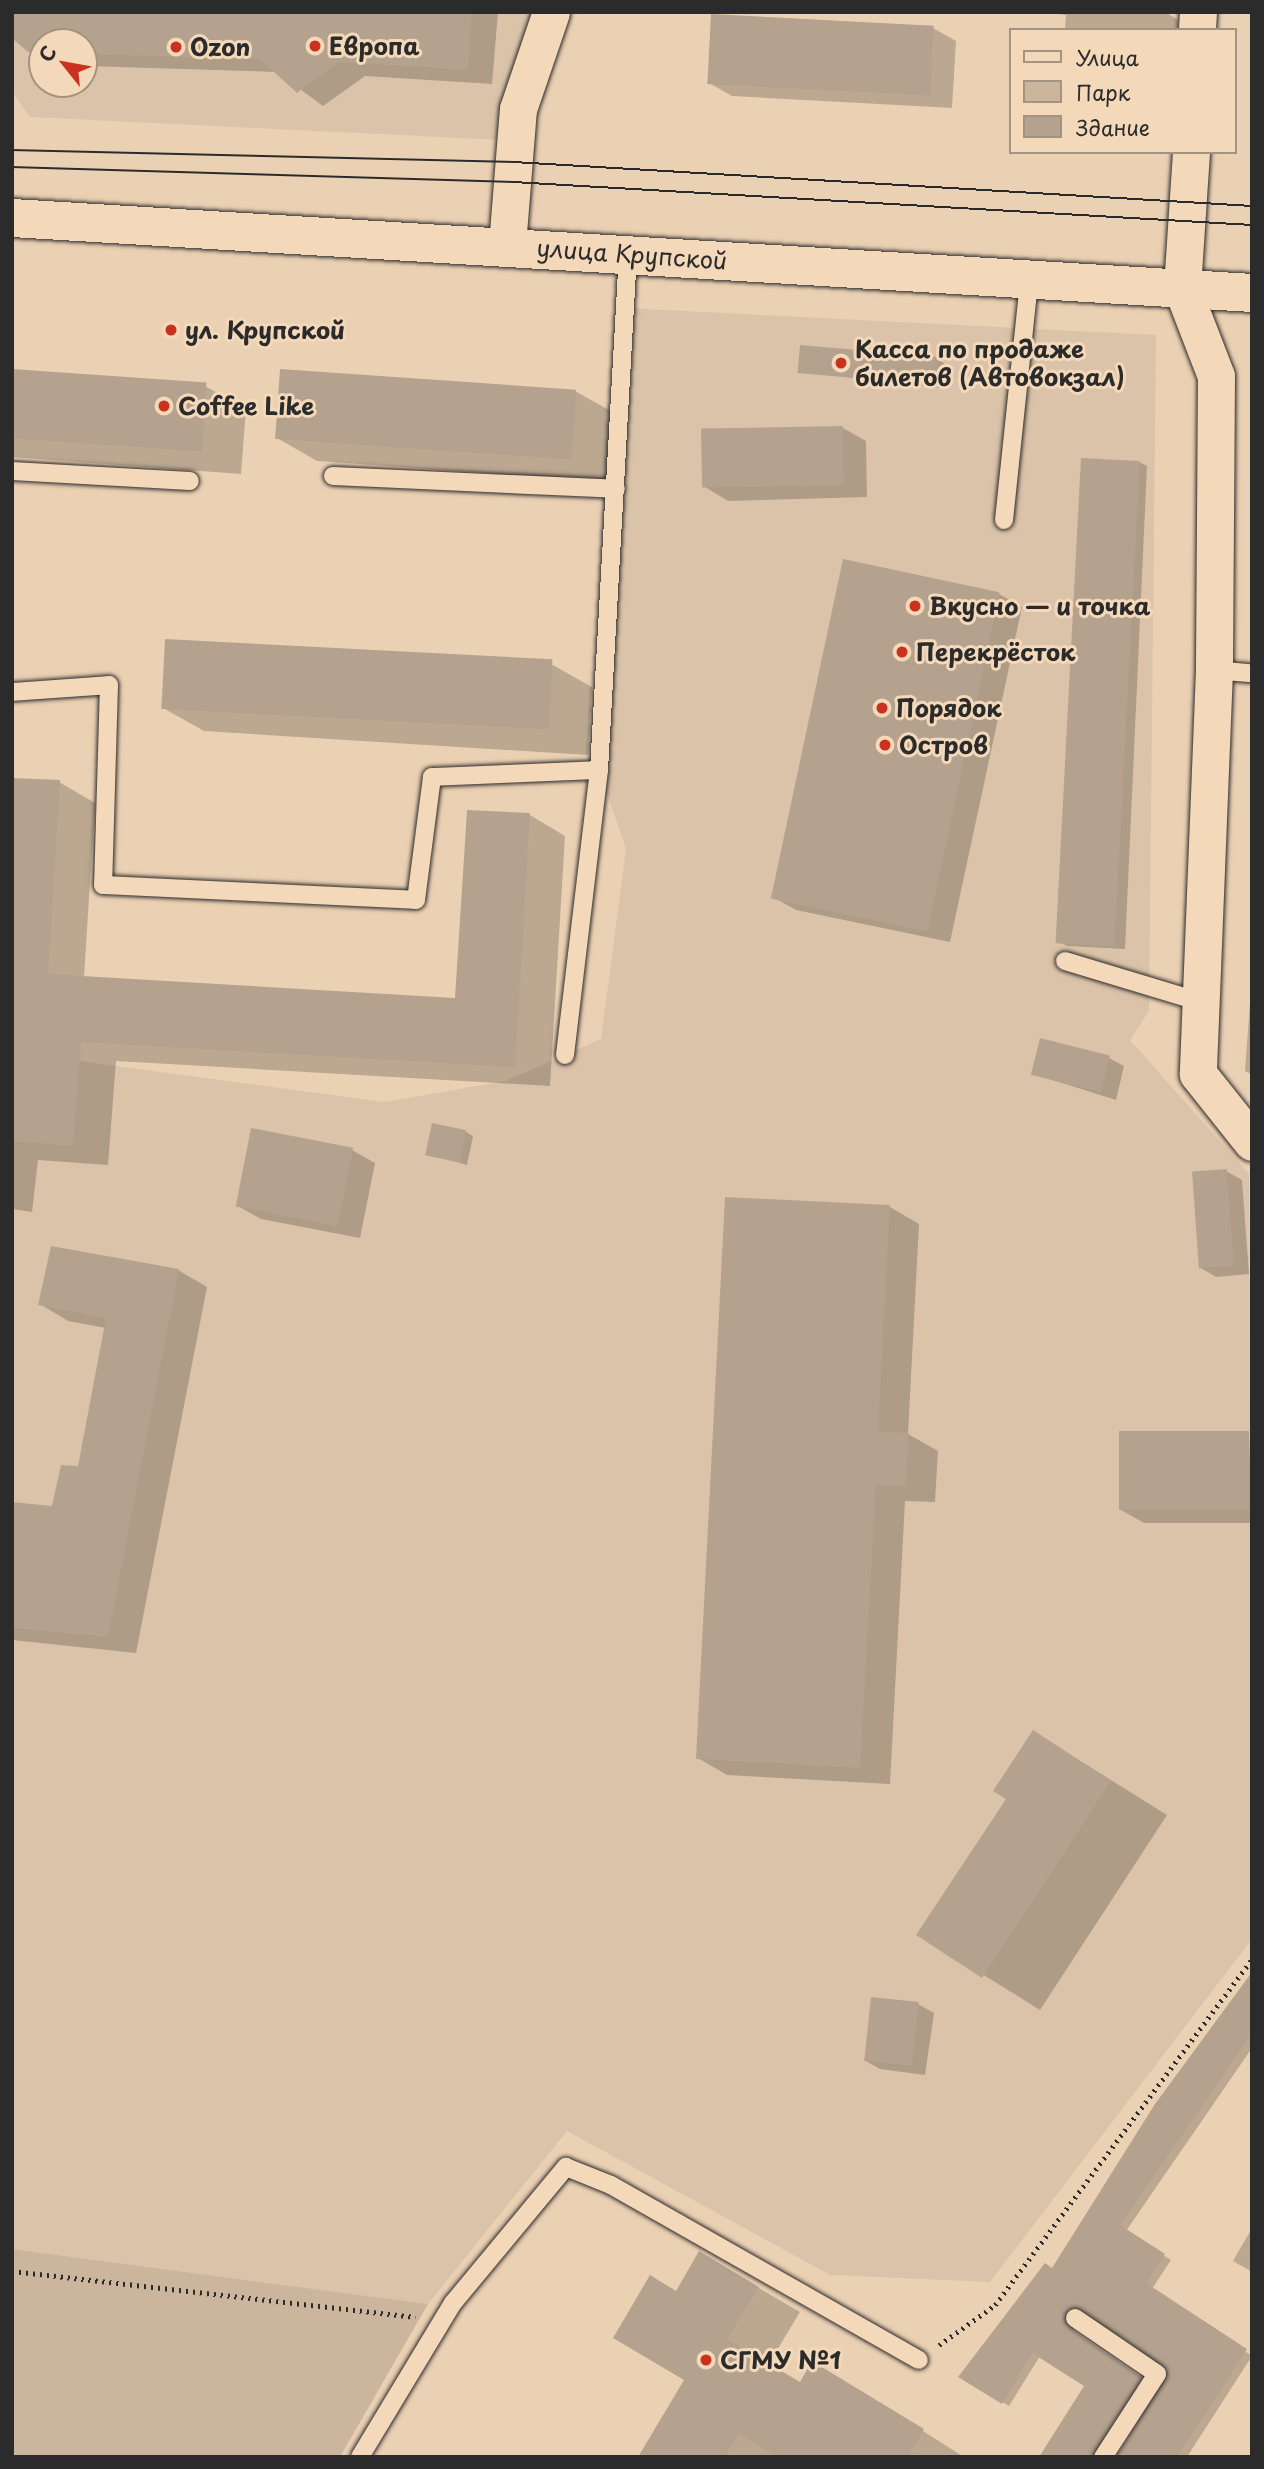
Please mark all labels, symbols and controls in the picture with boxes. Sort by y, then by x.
north arrow [28,28,98,98]
legend [1009,28,1236,154]
place label: Европа [329,32,419,60]
place label: Ozon [190,33,250,61]
marker: Европа [307,38,323,54]
marker: Ozon [168,39,184,55]
text: С [31,40,62,67]
text: Улица [1076,41,1139,73]
text: Парк [1076,76,1130,108]
text: Здание [1076,111,1150,143]
street label: улица Крупской [535,233,729,275]
place label: ул. Крупской [185,316,346,344]
marker: ул. Крупской [163,322,179,338]
place label: Касса по продаже билетов (Автовокзал) [855,335,1125,391]
marker: Касса по продаже билетов (Автовокзал) [833,355,849,371]
place label: Coffee Like [178,392,316,420]
marker: Coffee Like [156,398,172,414]
place label: Вкусно — и точка [929,592,1153,620]
marker: Вкусно — и точка [907,598,923,614]
place label: Перекрёсток [916,638,1075,666]
marker: Перекрёсток [894,644,910,660]
place label: Порядок [896,694,1001,722]
marker: Порядок [874,700,890,716]
place label: Остров [899,731,988,759]
marker: Остров [877,737,893,753]
place label: СГМУ №1 [720,2346,842,2374]
marker: СГМУ №1 [698,2352,714,2368]

